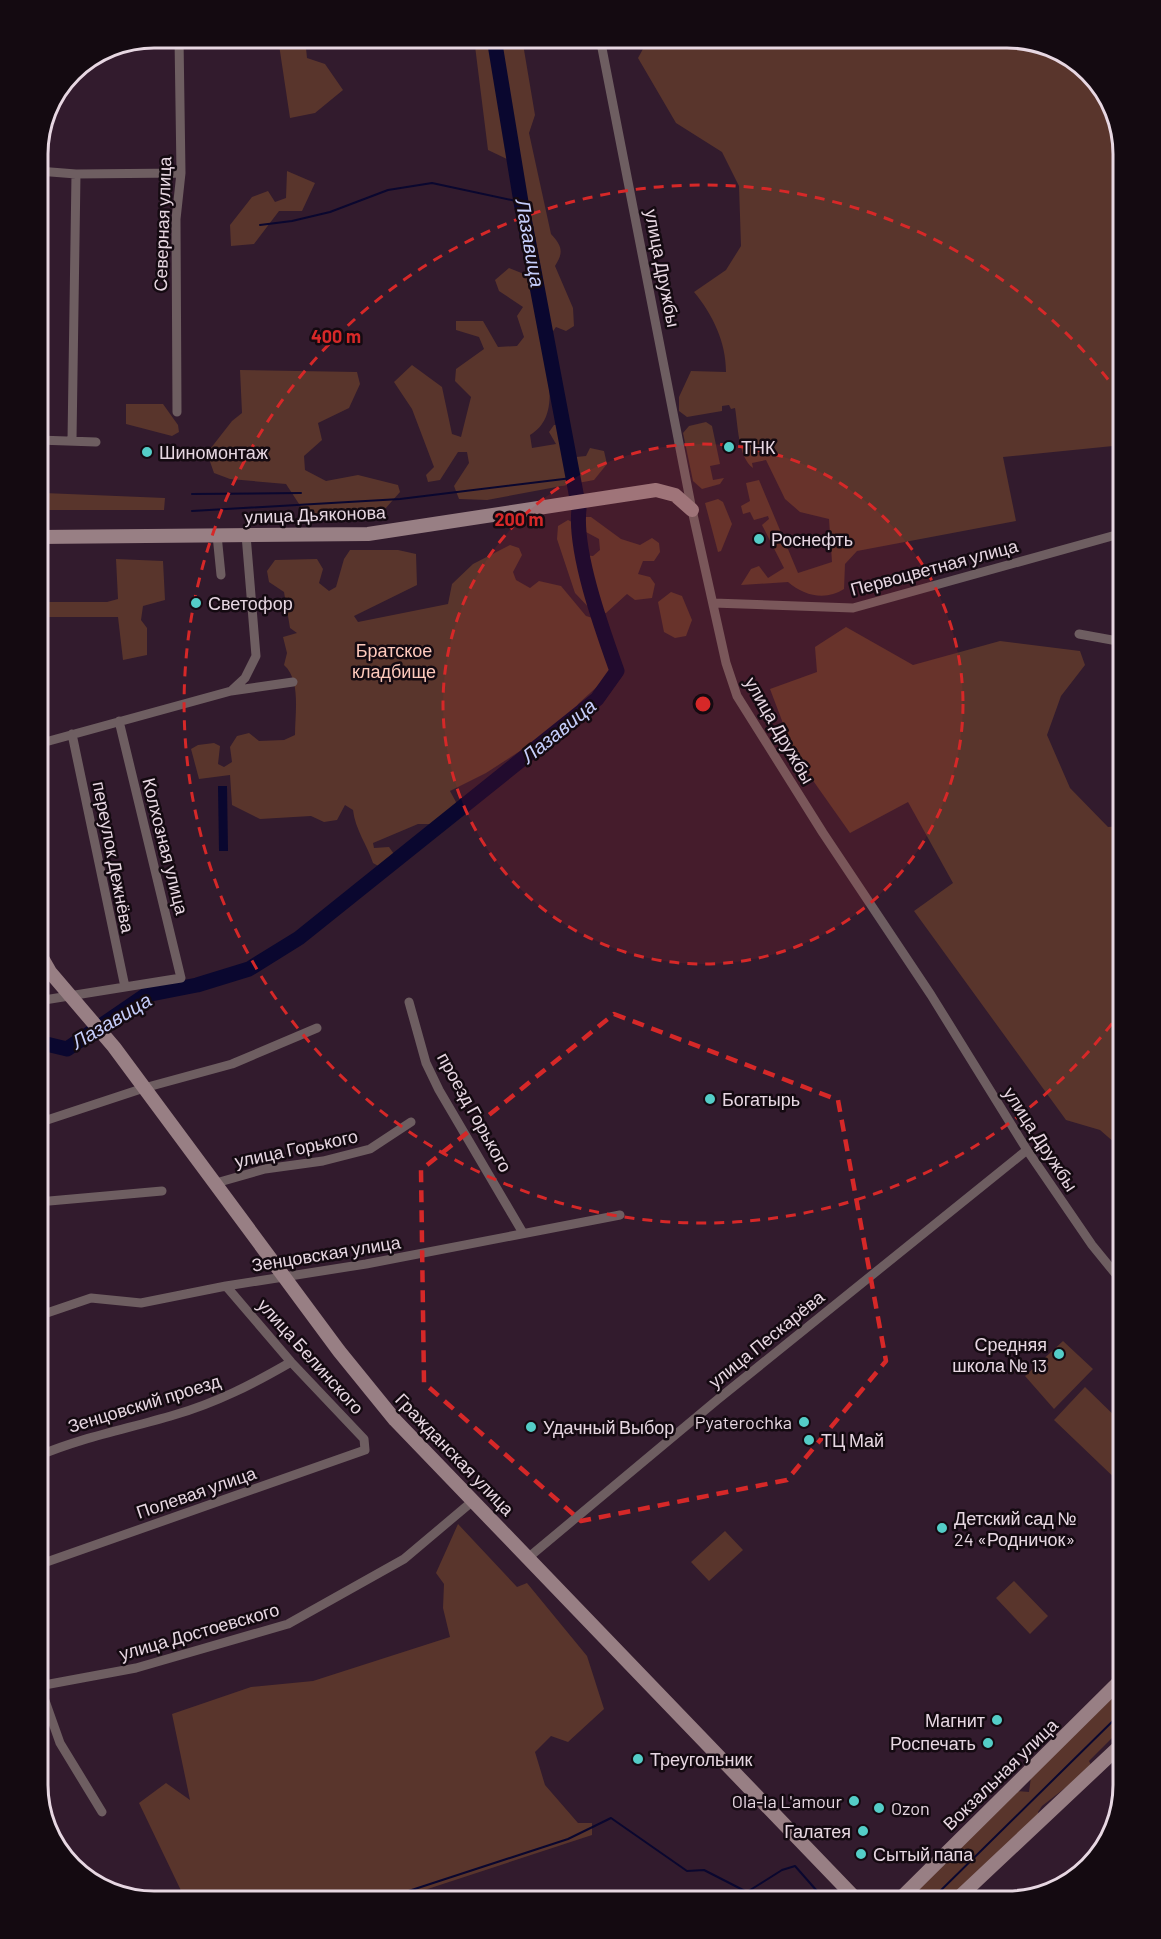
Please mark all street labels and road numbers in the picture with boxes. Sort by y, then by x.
street label: Северная улица [149,155,175,292]
street label: улица Дружбы [641,207,685,329]
street label: улица Дьяконова [244,500,387,527]
street label: Первоцветная улица [848,534,1021,600]
street label: улица Дружбы [741,673,819,787]
street label: Колхозная улица [138,775,194,918]
street label: переулок Дежнёва [89,779,140,936]
street label: проезд Горького [433,1048,517,1176]
street label: улица Дружбы [999,1083,1083,1195]
street label: улица Горького [232,1124,360,1172]
street label: Зенцовская улица [250,1230,403,1276]
street label: улица Пескарёва [704,1285,829,1392]
street label: улица Белинского [253,1294,369,1418]
street label: Зенцовский проезд [65,1369,224,1437]
street label: Гражданская улица [391,1388,520,1520]
street label: Полевая улица [133,1461,260,1523]
street label: улица Достоевского [117,1598,281,1664]
street label: Вокзальная улица [938,1713,1063,1834]

